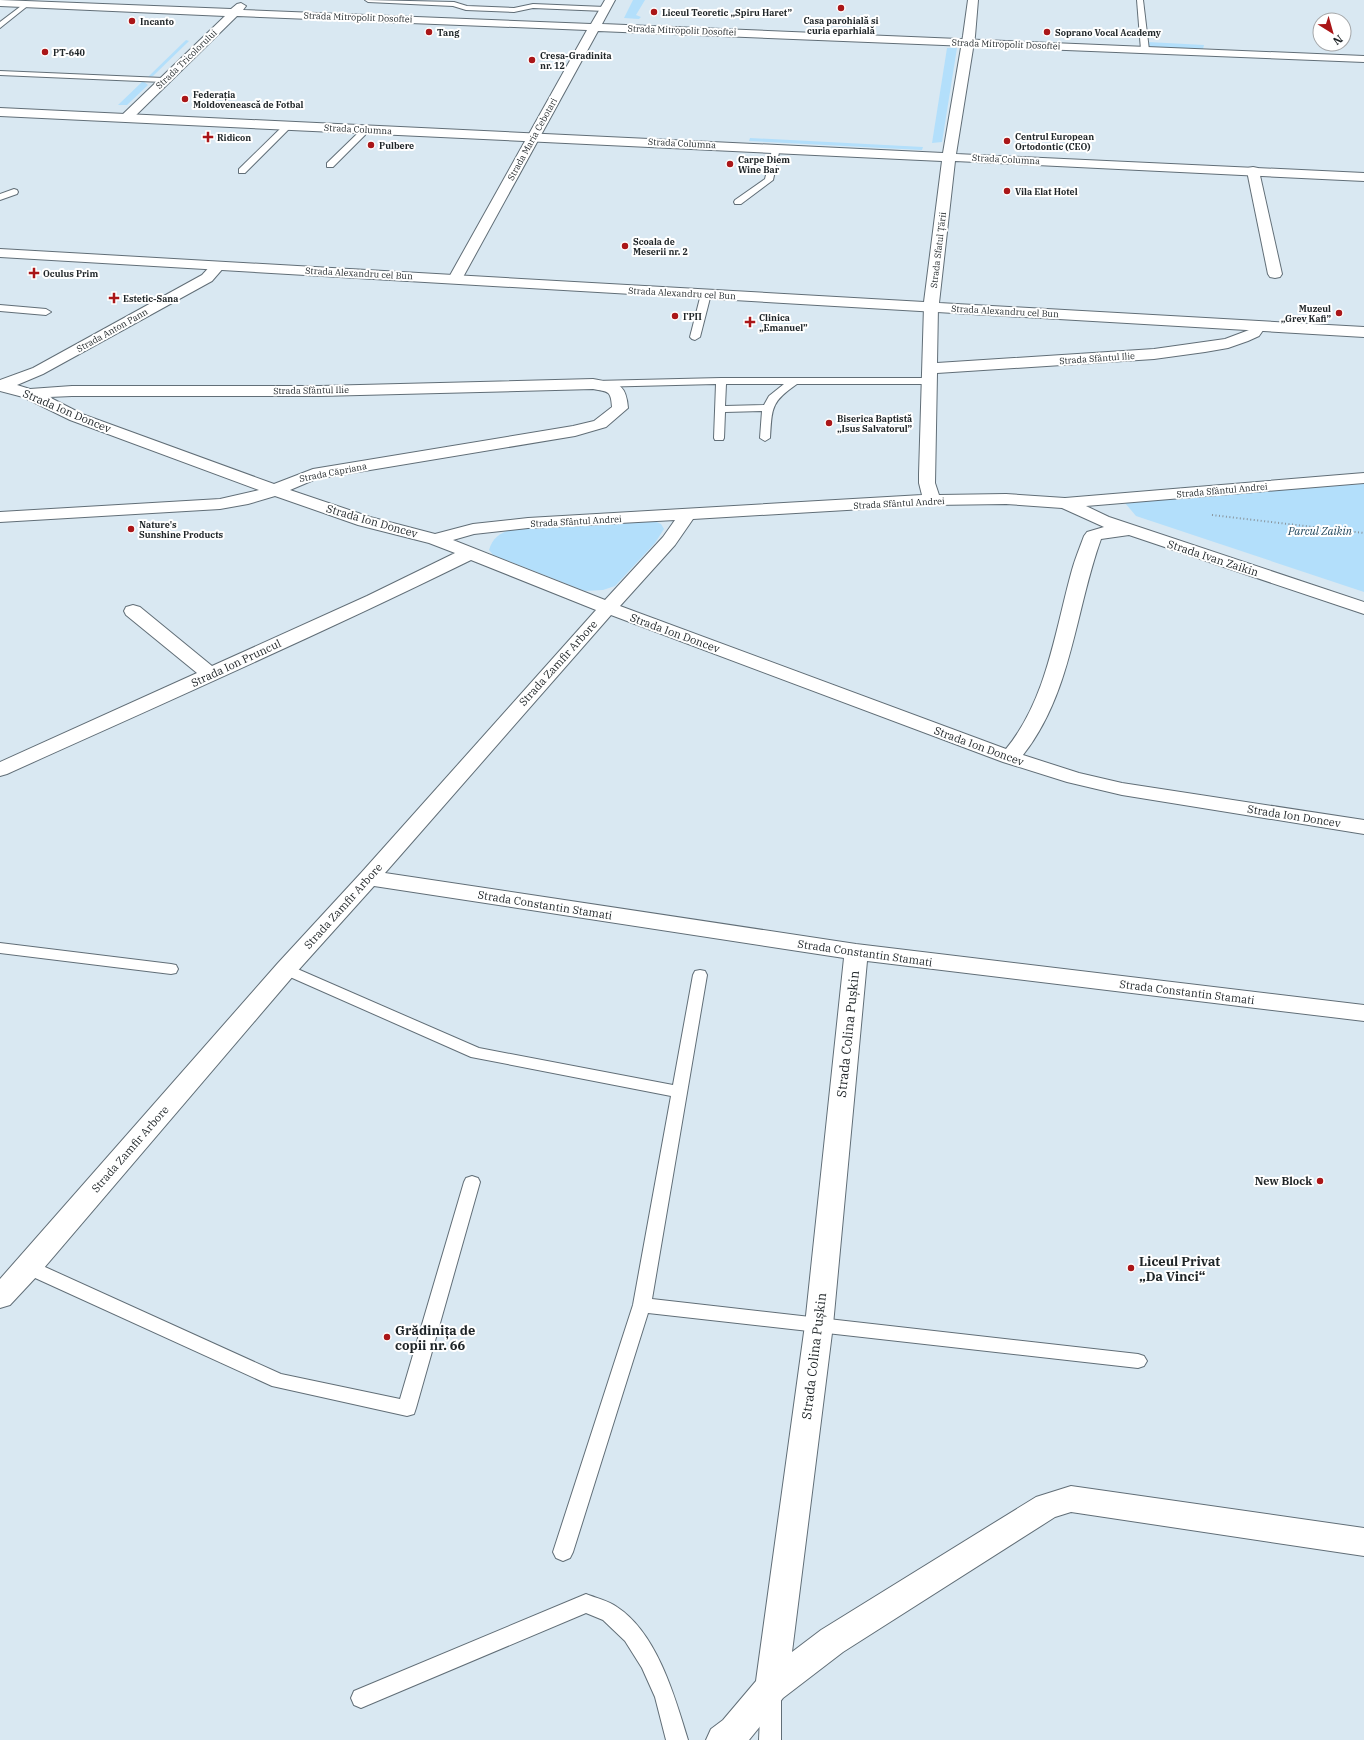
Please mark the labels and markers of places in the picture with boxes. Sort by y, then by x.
marker: Casa parohială și curia eparhială [836,3,846,13]
marker: Liceul Teoretic „Spiru Haret” [649,7,659,17]
place label: Liceul Teoretic „Spiru Haret” [662,7,792,18]
place label: Casa parohială și curia eparhială [803,15,879,36]
marker: Incanto [127,16,137,26]
place label: Incanto [140,16,174,27]
marker: Tang [424,27,434,37]
place label: Tang [437,27,460,38]
marker: Soprano Vocal Academy [1042,27,1052,37]
place label: Soprano Vocal Academy [1055,27,1162,38]
marker: PT-640 [40,47,50,57]
place label: PT-640 [53,47,86,58]
place label: Creșa-Gradinita nr. 12 [540,50,612,71]
marker: Creșa-Gradinita nr. 12 [527,55,537,65]
place label: Federația Moldovenească de Fotbal [193,89,304,110]
marker: Federația Moldovenească de Fotbal [180,94,190,104]
marker: Ridicon [202,131,214,143]
place label: Centrul European Ortodontic (CEO) [1015,131,1094,152]
place label: Ridicon [217,132,251,143]
marker: Centrul European Ortodontic (CEO) [1002,136,1012,146]
marker: Pulbere [366,140,376,150]
place label: Pulbere [379,140,414,151]
place label: Carpe Diem Wine Bar [738,154,790,175]
marker: Carpe Diem Wine Bar [725,159,735,169]
marker: Vila Elat Hotel [1002,186,1012,196]
place label: Vila Elat Hotel [1015,186,1078,197]
place label: Școala de Meserii nr. 2 [633,236,688,257]
marker: Școala de Meserii nr. 2 [620,241,630,251]
marker: Oculus Prim [28,267,40,279]
place label: Oculus Prim [43,268,98,279]
marker: Estetic-Sana [108,292,120,304]
place label: Estetic-Sana [123,293,178,304]
place label: Muzeul „Grev Kafi” [1281,303,1331,324]
marker: Muzeul „Grev Kafi” [1334,308,1344,318]
marker: ГРП [670,311,680,321]
place label: ГРП [683,311,702,322]
place label: Clinica „Emanuel” [759,312,808,333]
marker: Clinica „Emanuel” [744,316,756,328]
place label: Biserica Baptistă „Isus Salvatorul” [837,413,913,434]
marker: Biserica Baptistă „Isus Salvatorul” [824,418,834,428]
place label: Nature's Sunshine Products [139,519,224,540]
marker: Nature's Sunshine Products [126,524,136,534]
place label: New Block [1255,1174,1312,1188]
marker: New Block [1315,1176,1325,1186]
place label: Liceul Privat „Da Vinci“ [1139,1253,1220,1285]
marker: Liceul Privat „Da Vinci“ [1126,1263,1136,1273]
place label: Grădinița de copii nr. 66 [395,1322,475,1354]
marker: Grădinița de copii nr. 66 [382,1332,392,1342]

